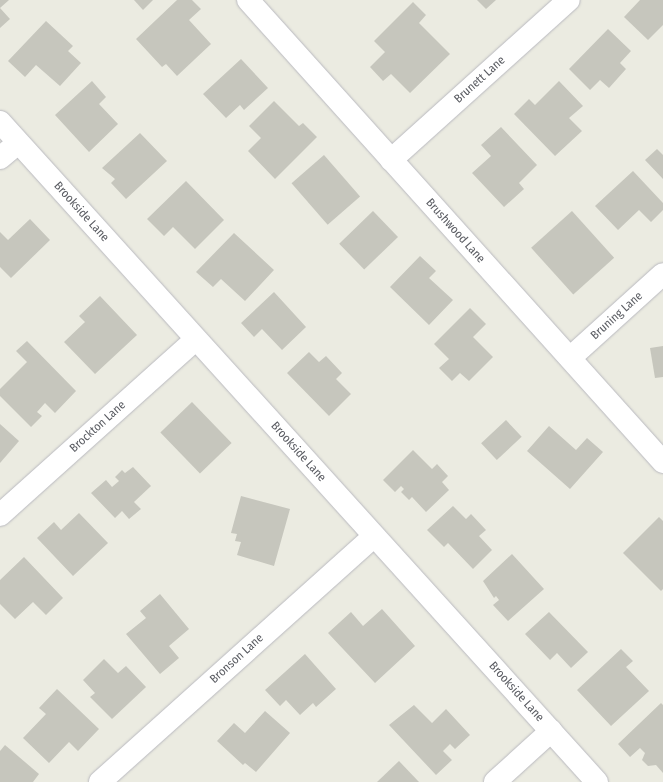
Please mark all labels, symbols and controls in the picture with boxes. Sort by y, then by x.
street label: Brunett Lane [452,53,508,107]
street label: Brookside Lane [50,179,112,245]
street label: Brushwood Lane [422,196,488,266]
street label: Bruning Lane [588,289,646,343]
street label: Brockton Lane [67,398,129,456]
street label: Brookside Lane [267,419,329,485]
street label: Bronson Lane [207,631,267,687]
street label: Brookside Lane [485,659,547,725]

